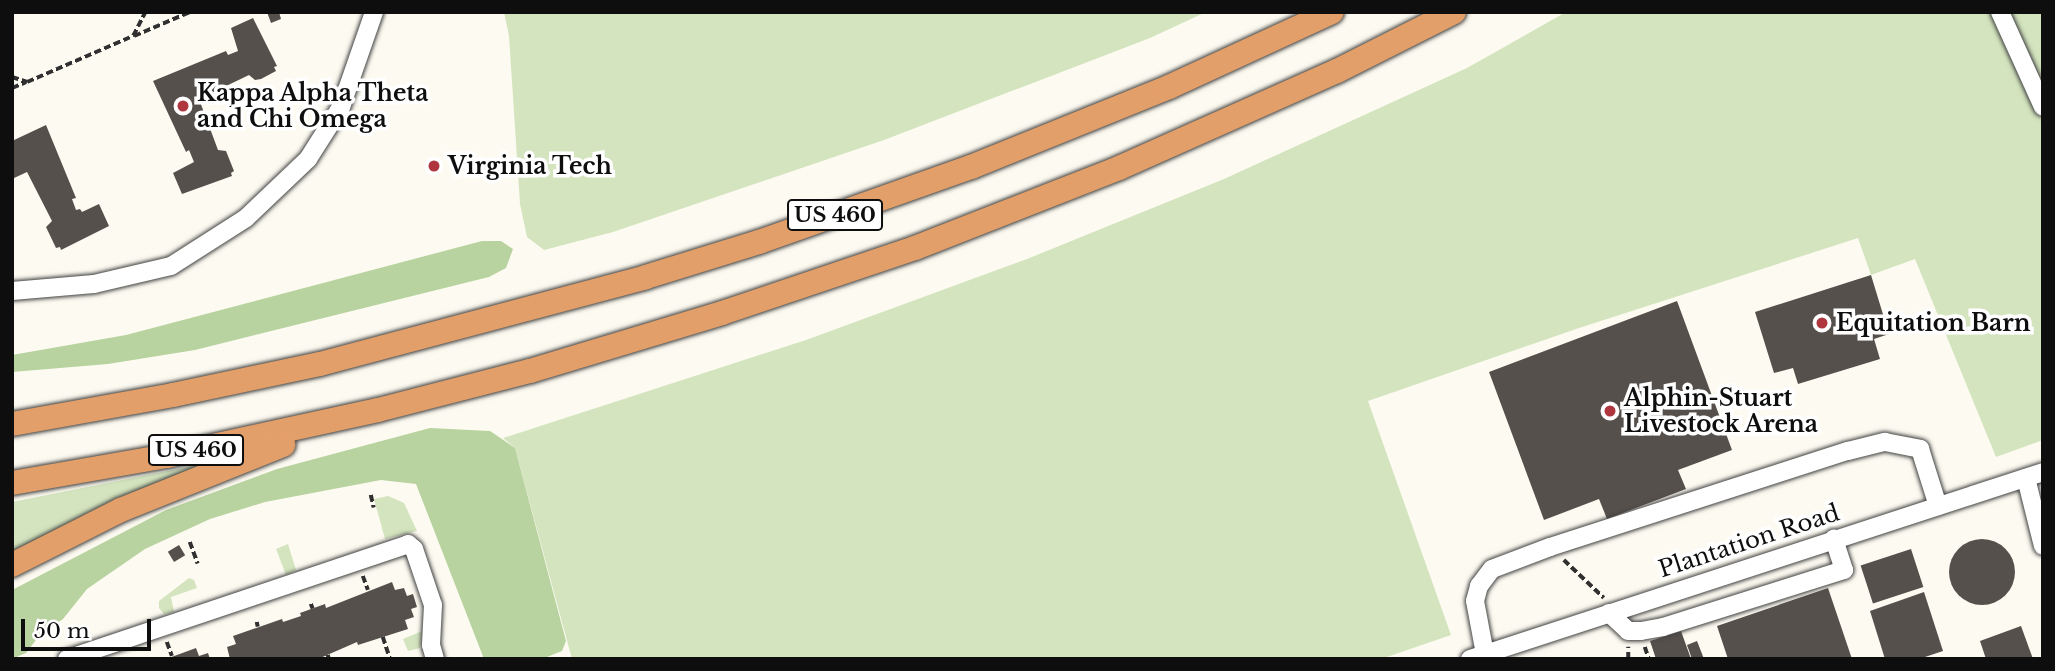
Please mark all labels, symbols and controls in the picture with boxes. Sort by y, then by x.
place label: Kappa Alpha Theta and Chi Omega [197,79,430,133]
marker: Kappa Alpha Theta and Chi Omega [175,98,191,114]
place label: Virginia Tech [448,152,613,180]
marker: Virginia Tech [426,158,442,174]
road number: US 460 [786,198,884,232]
place label: Equitation Barn [1836,309,2030,337]
marker: Equitation Barn [1814,315,1830,331]
place label: Alphin-Stuart Livestock Arena [1624,384,1819,438]
marker: Alphin-Stuart Livestock Arena [1602,403,1618,419]
road number: US 460 [147,433,245,468]
street label: Plantation Road [1655,499,1843,583]
scale bar [24,604,154,648]
text: 50 m [34,618,89,644]

